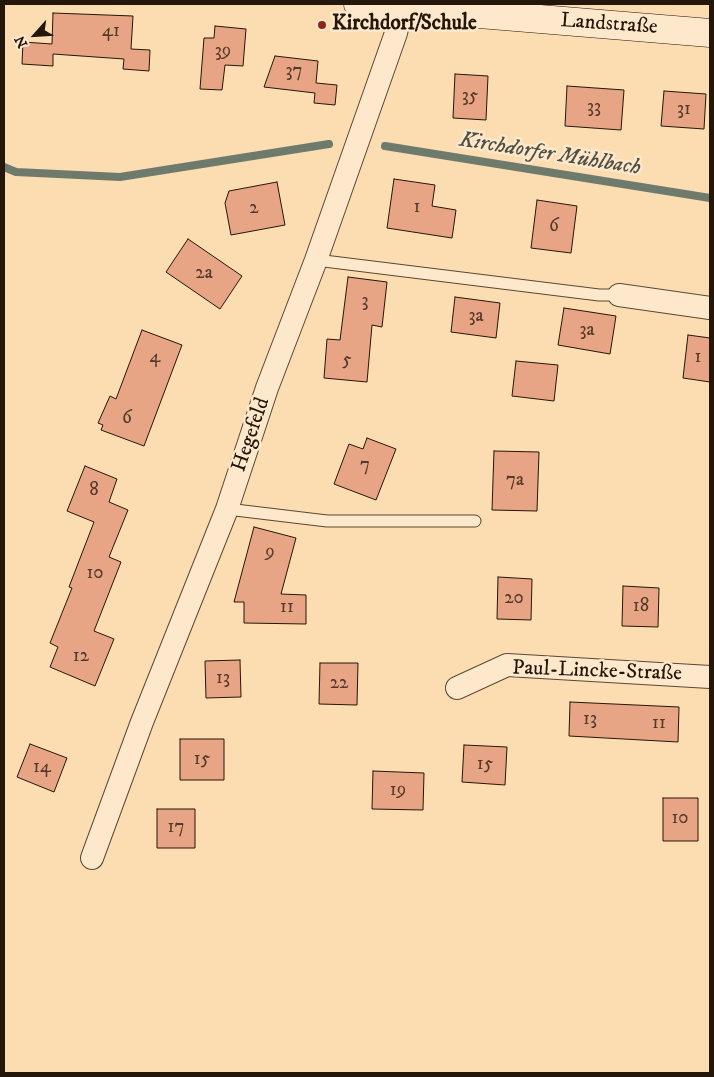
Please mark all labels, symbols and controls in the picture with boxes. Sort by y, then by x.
street label: Landstraße [560,9,658,41]
north arrow [10,10,60,60]
place label: Kirchdorf/Schule [332,12,477,38]
marker: Kirchdorf/Schule [316,19,328,31]
house number: 41 [102,21,120,43]
text: N [11,32,32,51]
house number: 39 [215,41,231,63]
house number: 37 [285,61,303,83]
house number: 35 [462,86,478,108]
house number: 33 [587,97,601,119]
house number: 31 [677,99,691,121]
water label: Kirchdorfer Mühlbach [457,128,643,182]
house number: 1 [414,197,420,219]
house number: 2 [249,198,259,220]
house number: 6 [549,216,559,238]
house number: 2a [195,263,213,285]
house number: 3 [361,291,369,313]
house number: 3a [468,306,484,328]
house number: 3a [579,320,595,342]
house number: 4 [150,347,160,369]
house number: 1 [695,347,701,369]
house number: 5 [342,350,352,372]
street label: Hegefeld [228,394,276,476]
house number: 6 [122,408,132,430]
house number: 7 [360,455,370,477]
house number: 7a [506,470,524,492]
house number: 8 [89,480,99,502]
house number: 9 [265,542,275,564]
house number: 10 [86,563,104,585]
house number: 20 [504,588,524,610]
house number: 18 [633,596,649,618]
house number: 11 [280,597,294,619]
house number: 12 [73,646,89,668]
street label: Paul-Lincke-Straße [512,656,682,688]
house number: 13 [216,668,230,690]
house number: 22 [330,673,348,695]
house number: 13 [583,709,597,731]
house number: 11 [652,713,666,735]
house number: 15 [194,749,210,771]
house number: 15 [477,754,493,776]
house number: 14 [33,757,51,779]
house number: 19 [390,780,406,802]
house number: 10 [671,808,689,830]
house number: 17 [168,817,184,839]

